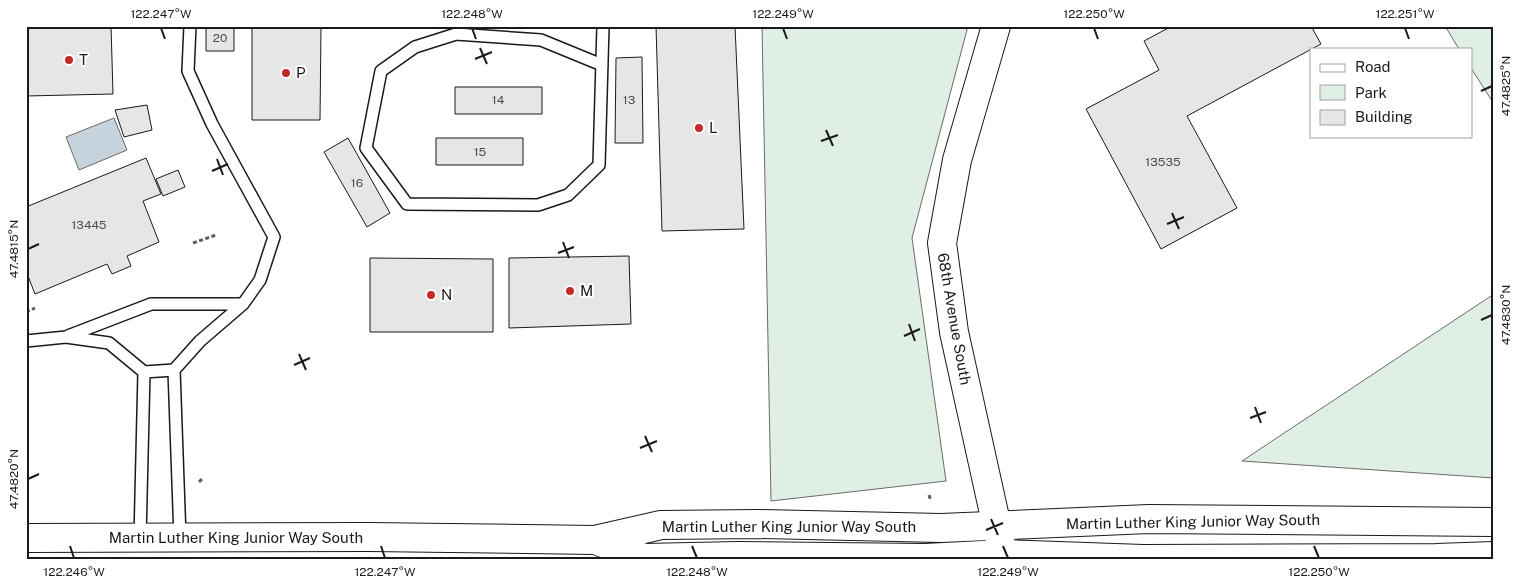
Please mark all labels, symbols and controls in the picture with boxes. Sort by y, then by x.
text: 122.247°W [130,7,192,21]
text: 122.248°W [441,7,503,21]
text: 122.249°W [752,7,814,21]
text: 122.250°W [1063,7,1125,21]
text: 122.251°W [1376,7,1435,21]
house number: 20 [213,31,227,45]
legend [1310,48,1472,138]
place label: T [79,51,88,68]
marker: T [63,54,75,66]
text: 47.4825°N [1499,56,1513,116]
text: Road [1355,58,1391,75]
place label: P [296,64,306,81]
marker: P [280,67,292,79]
text: Park [1355,84,1387,101]
house number: 14 [492,93,505,107]
house number: 13 [623,93,635,107]
text: Building [1355,108,1413,125]
place label: L [709,119,718,136]
marker: L [693,122,705,134]
house number: 15 [474,145,487,159]
house number: 13535 [1145,155,1181,169]
house number: 16 [351,176,363,190]
house number: 13445 [71,218,107,232]
text: 47.4815°N [7,220,21,278]
street label: 68th Avenue South [935,252,974,386]
place label: M [580,282,593,299]
marker: M [564,285,576,297]
text: 47.4830°N [1499,285,1513,345]
place label: N [441,286,452,303]
marker: N [425,289,437,301]
text: 47.4820°N [7,449,21,509]
street label: Martin Luther King Junior Way South [1066,511,1320,532]
street label: Martin Luther King Junior Way South [662,518,916,535]
street label: Martin Luther King Junior Way South [109,529,363,546]
text: 122.246°W [43,565,105,579]
text: 122.247°W [354,565,416,579]
text: 122.248°W [666,565,728,579]
text: 122.249°W [977,565,1039,579]
text: 122.250°W [1288,565,1350,579]

